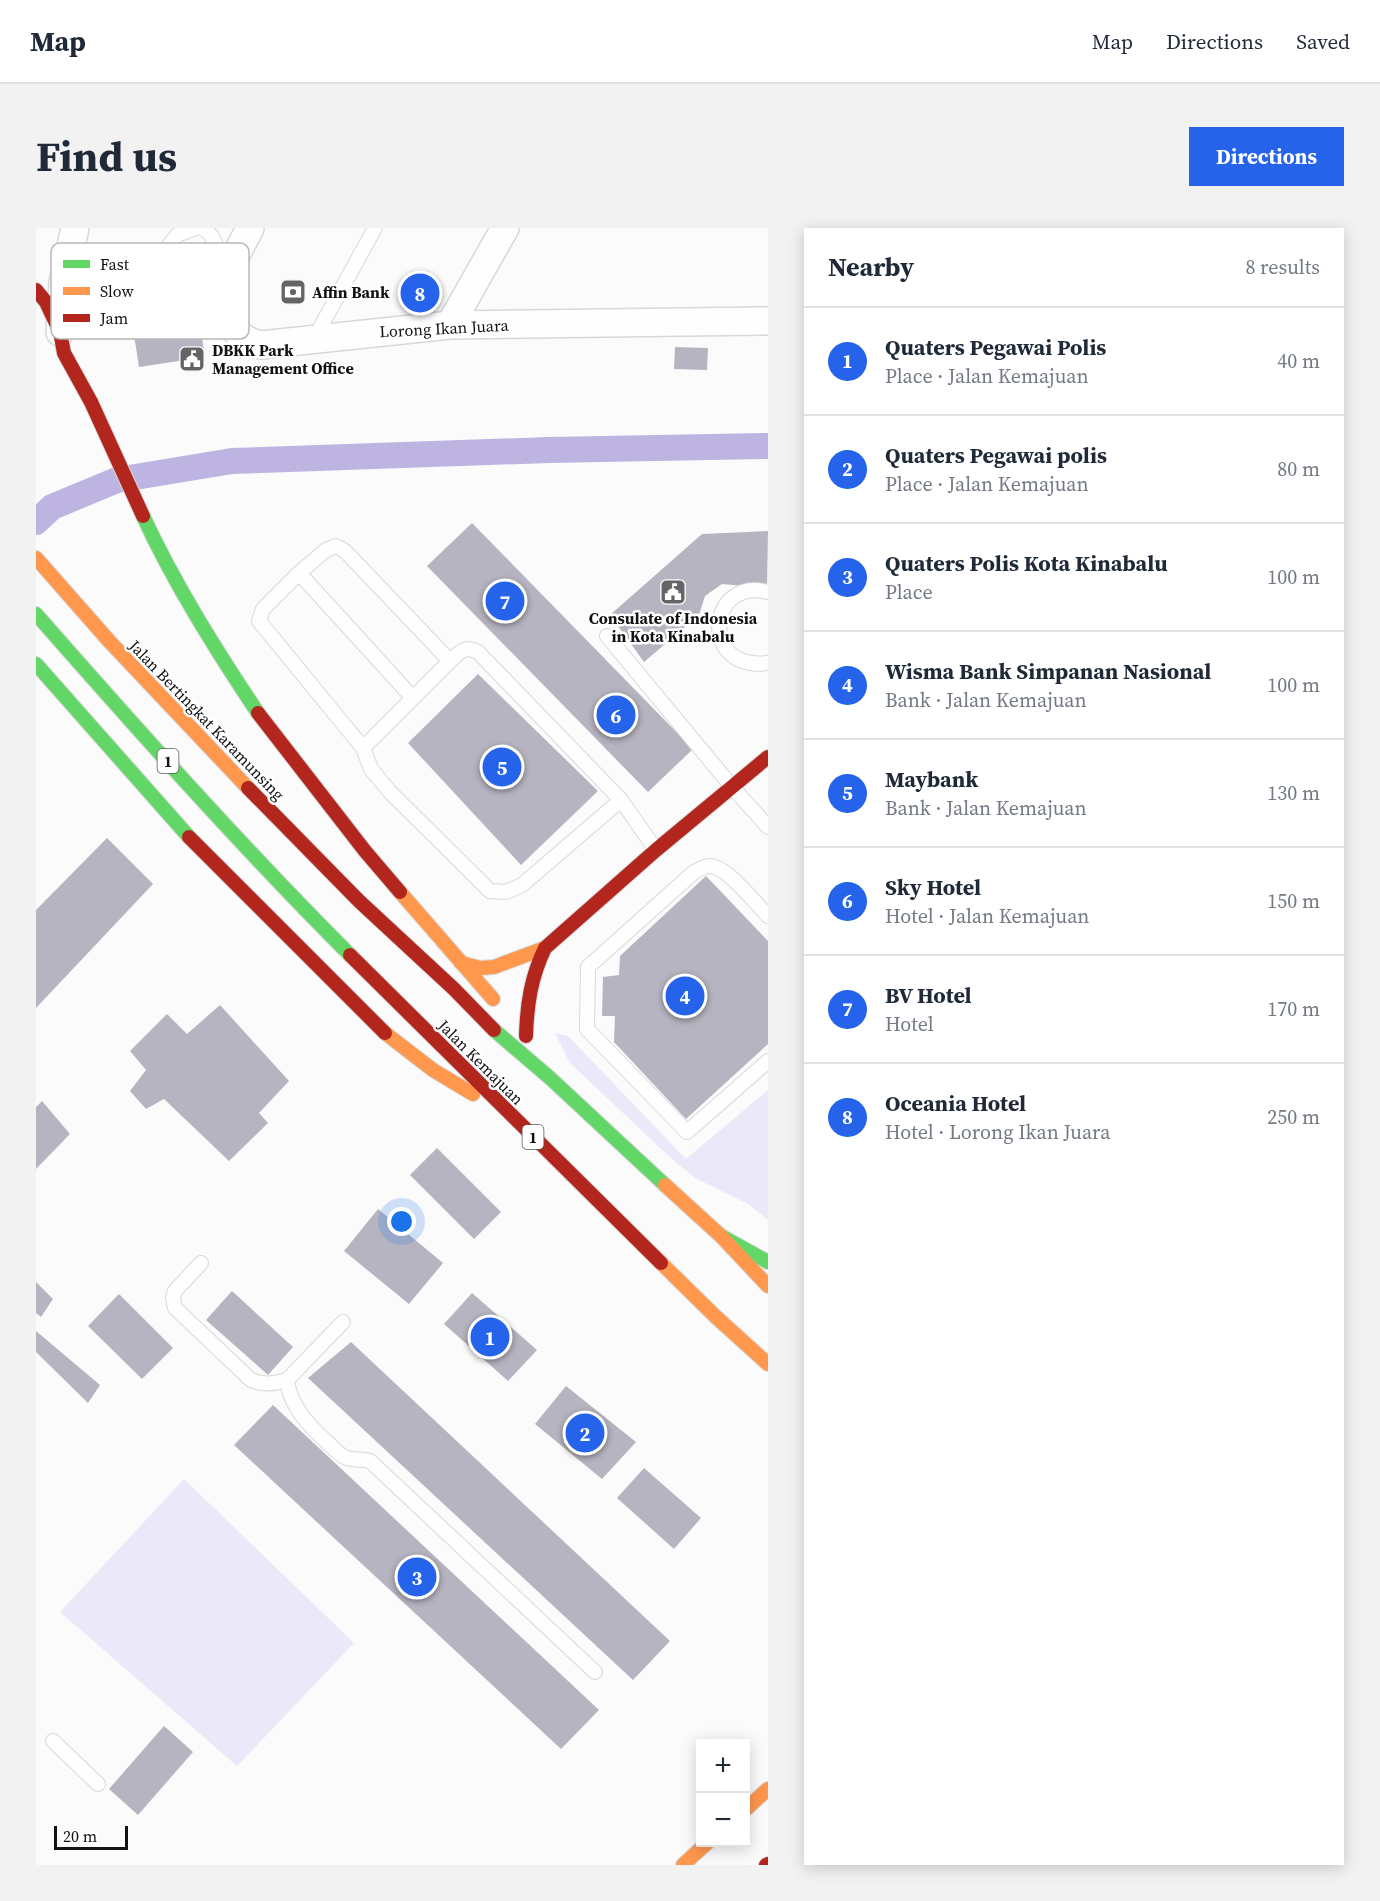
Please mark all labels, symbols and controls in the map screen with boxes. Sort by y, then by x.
text: Map [30,22,86,60]
text: Map [1092,27,1133,56]
text: Directions [1166,27,1263,56]
text: Saved [1296,27,1350,56]
text: Find us [36,127,177,185]
button: Directions [1189,127,1344,186]
legend [51,243,249,339]
text: Nearby [828,249,914,285]
text: Fast [100,253,130,275]
text: 8 results [1245,253,1320,281]
pin: 8 [400,270,440,316]
bank icon: Affin Bank [278,277,308,307]
text: Slow [100,280,135,302]
place label: Affin Bank [312,281,390,303]
text: Jam [99,307,128,329]
street label: Lorong Ikan Juara [379,314,510,342]
text: Quaters Pegawai Polis [885,332,1106,362]
place label: DBKK Park Management Office [212,339,354,379]
public building icon: DBKK Park Management Office [177,344,207,374]
text: 1 [842,347,853,375]
text: 40 m [1277,347,1320,375]
text: Place · Jalan Kemajuan [885,362,1089,390]
text: Quaters Pegawai polis [885,440,1107,470]
text: 2 [842,455,853,483]
text: 80 m [1277,455,1320,483]
text: Place · Jalan Kemajuan [885,470,1089,498]
text: Quaters Polis Kota Kinabalu [885,548,1168,578]
text: 3 [842,563,853,591]
text: 100 m [1267,563,1320,591]
public building icon: Consulate of Indonesia in Kota Kinabalu [658,577,688,607]
pin: 7 [486,578,524,623]
text: Place [885,578,933,606]
place label: Consulate of Indonesia in Kota Kinabalu [589,607,758,647]
street label: Jalan Bertingkat Karamunsing [124,634,290,805]
text: Wisma Bank Simpanan Nasional [885,656,1211,686]
text: 4 [842,671,853,699]
text: 100 m [1267,671,1320,699]
text: Bank · Jalan Kemajuan [885,686,1087,714]
pin: 6 [596,692,636,738]
pin: 5 [482,744,522,790]
road number: 1 [158,749,178,773]
text: Maybank [885,764,978,794]
text: 5 [842,779,853,807]
text: 130 m [1267,779,1320,807]
text: Bank · Jalan Kemajuan [885,794,1087,822]
text: Sky Hotel [885,872,981,902]
text: 6 [842,887,853,915]
text: 150 m [1267,887,1320,915]
text: Hotel · Jalan Kemajuan [885,902,1089,930]
pin: 4 [666,974,704,1018]
text: BV Hotel [885,980,972,1010]
text: 7 [842,995,853,1023]
text: 170 m [1267,995,1320,1023]
text: Hotel [885,1010,934,1038]
street label: Jalan Kemajuan [433,1014,529,1110]
text: Oceania Hotel [885,1088,1026,1118]
text: 8 [842,1103,853,1131]
text: 250 m [1267,1103,1320,1131]
text: Hotel · Lorong Ikan Juara [885,1118,1110,1146]
road number: 1 [522,1125,544,1149]
your location [387,1207,416,1236]
pin: 1 [470,1314,510,1360]
pin: 2 [566,1410,604,1456]
pin: 3 [398,1554,436,1600]
map controls [696,1739,750,1847]
button: + [696,1739,750,1793]
button: − [696,1793,750,1847]
scale bar [54,1823,128,1850]
text: 20 m [63,1825,97,1847]

